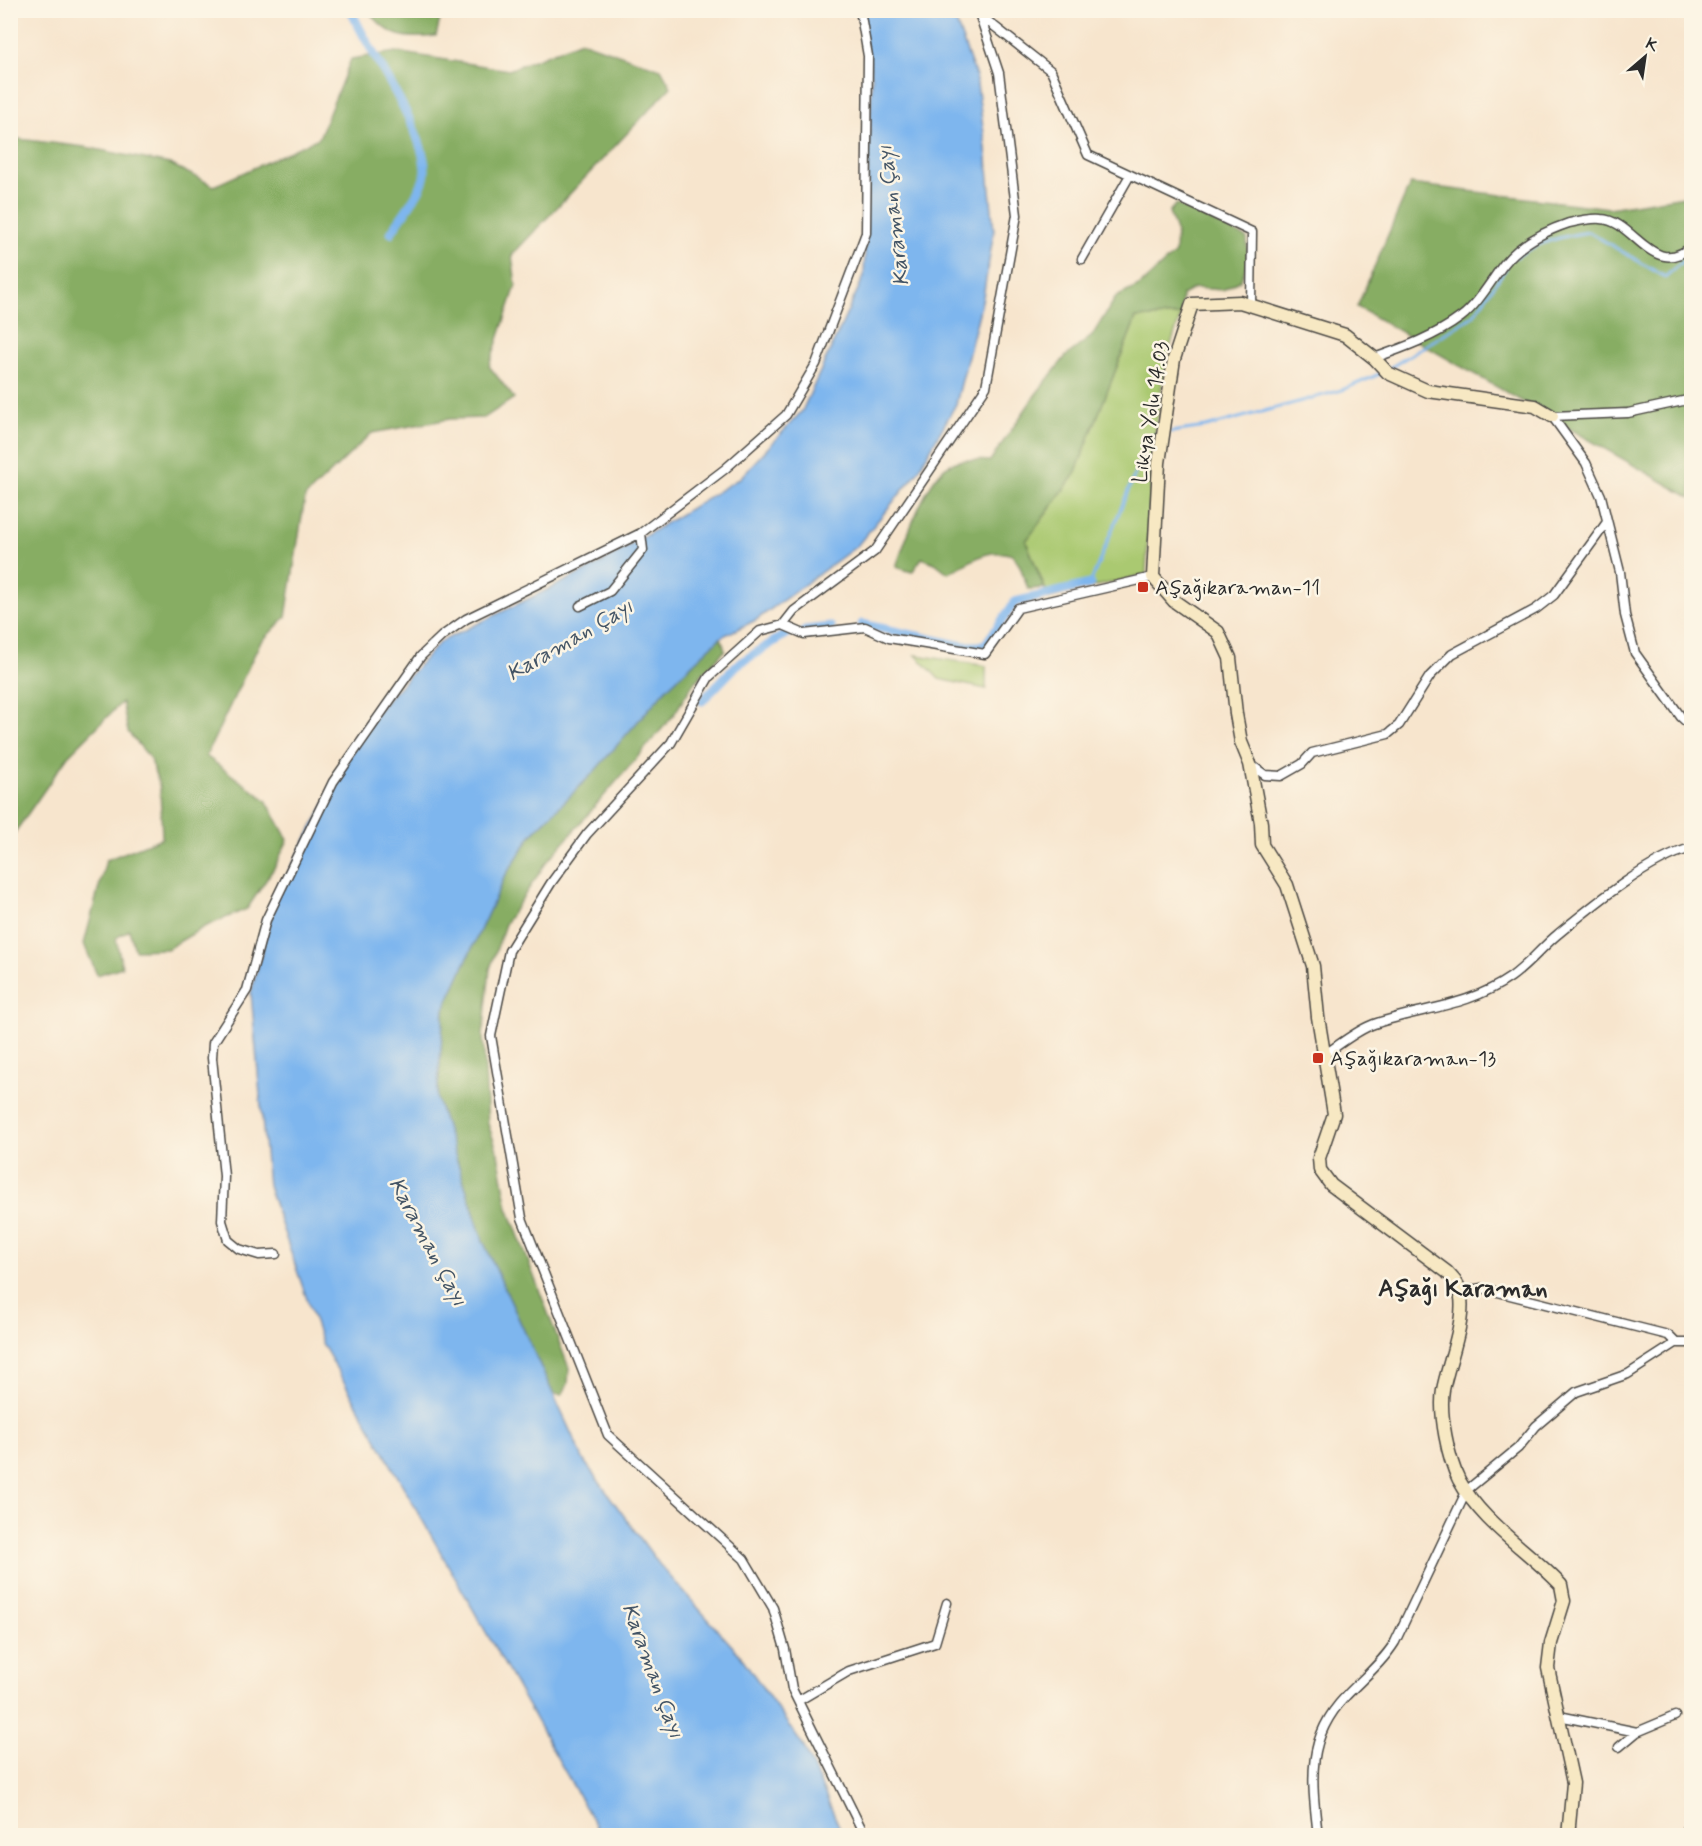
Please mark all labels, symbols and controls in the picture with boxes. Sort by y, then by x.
north arrow [1615,27,1675,87]
text: K [1642,33,1662,57]
water label: Karaman Çayı [871,144,917,288]
street label: Likya Yolu 14.03 [1126,339,1176,485]
place label: Aşağikaraman-11 [1155,574,1320,602]
marker: Aşağikaraman-11 [1136,580,1150,594]
water label: Karaman Çayı [502,593,638,688]
place label: Aşağıkaraman-13 [1330,1045,1496,1073]
marker: Aşağıkaraman-13 [1311,1051,1325,1065]
water label: Karaman Çayı [382,1173,473,1311]
district label: Aşağı Karaman [1378,1274,1548,1306]
water label: Karaman Çayı [615,1599,690,1742]

